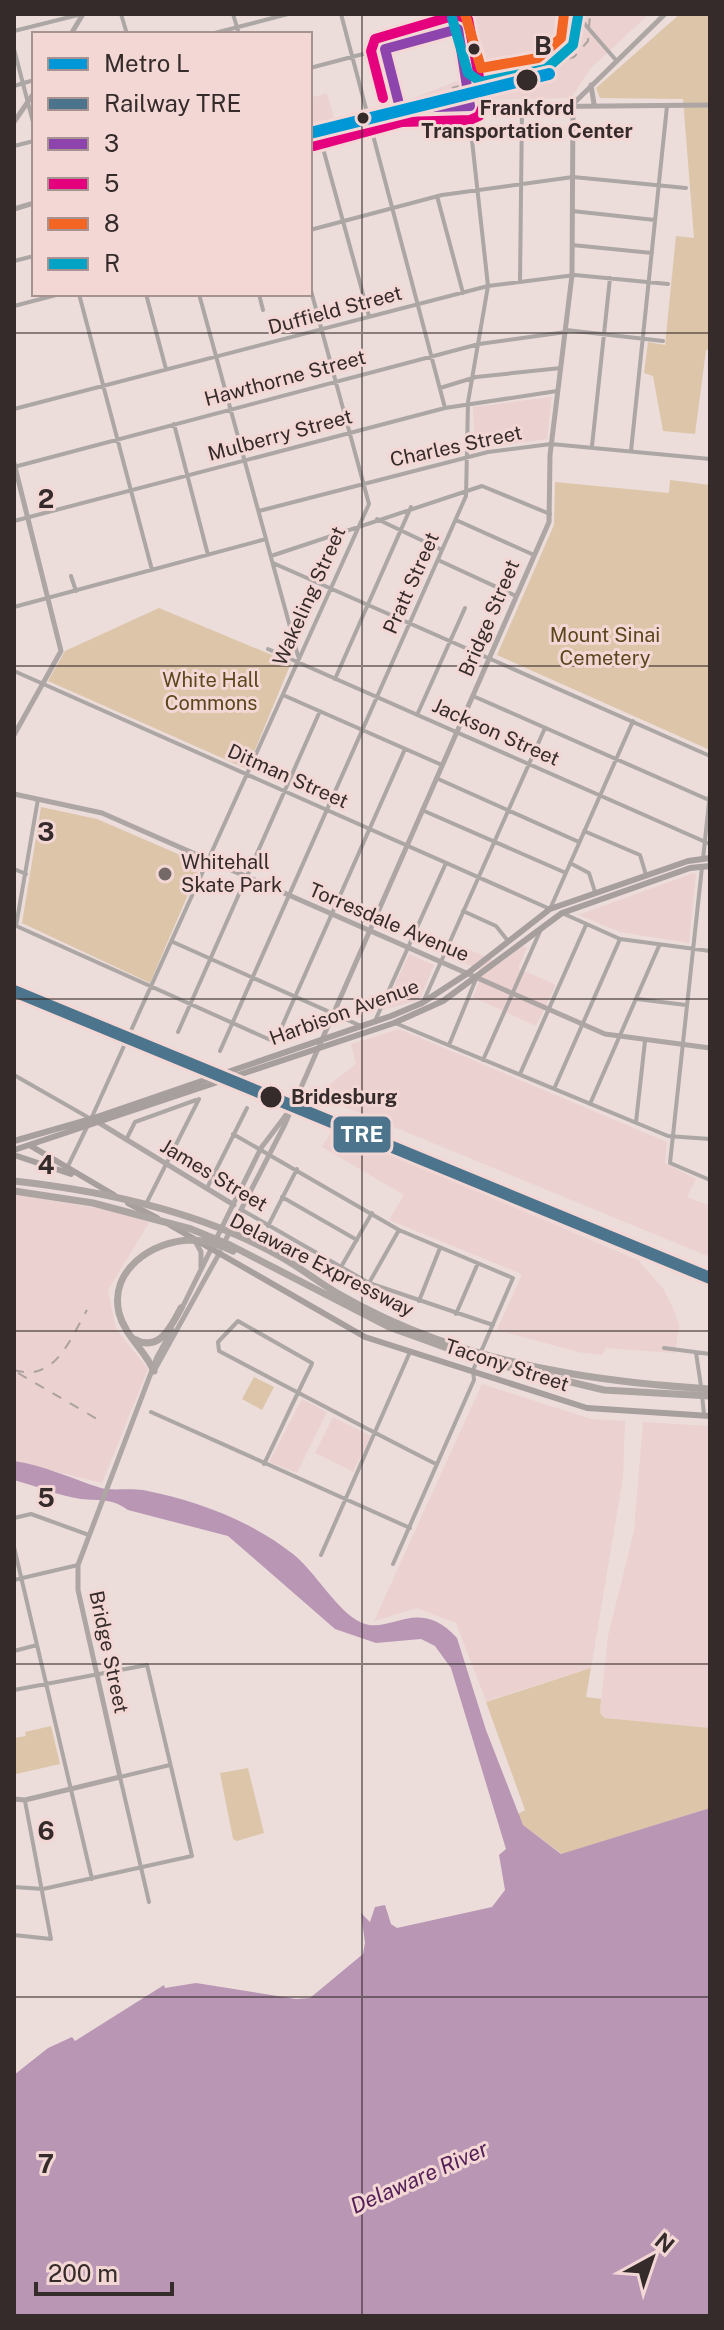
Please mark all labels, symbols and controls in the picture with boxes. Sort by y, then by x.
text: B [534,30,552,61]
legend [32,32,312,296]
unlabelled marker [466,41,482,57]
text: Metro L [104,49,190,77]
marker: Frankford Transportation Center [514,67,540,93]
text: Railway TRE [104,89,241,117]
place label: Frankford Transportation Center [421,96,633,143]
unlabelled marker [355,110,371,126]
text: 3 [104,129,119,157]
text: 5 [104,169,119,197]
text: 8 [104,209,120,237]
text: R [104,249,120,277]
street label: Duffield Street [265,281,405,339]
street label: Hawthorne Street [202,345,368,411]
street label: Mulberry Street [205,404,355,466]
street label: Charles Street [388,420,524,472]
text: 2 [38,483,54,514]
street label: Wakeling Street [268,523,350,669]
street label: Pratt Street [378,528,444,638]
street label: Bridge Street [454,556,524,680]
park label: Mount Sinai Cemetery [550,623,660,670]
park label: White Hall Commons [162,668,260,715]
street label: Jackson Street [429,693,563,771]
street label: Ditman Street [224,739,352,813]
text: 3 [37,816,55,847]
place label: Whitehall Skate Park [181,850,282,897]
marker: Whitehall Skate Park [156,865,174,883]
street label: Torresdale Avenue [305,877,473,967]
street label: Harbison Avenue [266,974,422,1050]
marker: Bridesburg [258,1084,284,1110]
place label: Bridesburg [291,1085,398,1109]
line badge: TRE [332,1115,392,1154]
text: TRE [341,1121,383,1147]
street label: James Street [156,1134,272,1216]
text: 4 [37,1149,55,1180]
street label: Delaware Expressway [226,1208,418,1322]
street label: Tacony Street [442,1334,572,1396]
text: 5 [37,1482,55,1513]
street label: Bridge Street [84,1589,134,1715]
text: 6 [37,1815,55,1846]
water label: Delaware River [346,2135,492,2219]
text: 7 [38,2148,54,2179]
north arrow [612,2218,692,2298]
text: N [650,2227,680,2258]
scale bar [36,2246,172,2296]
text: 200 m [48,2259,118,2287]

